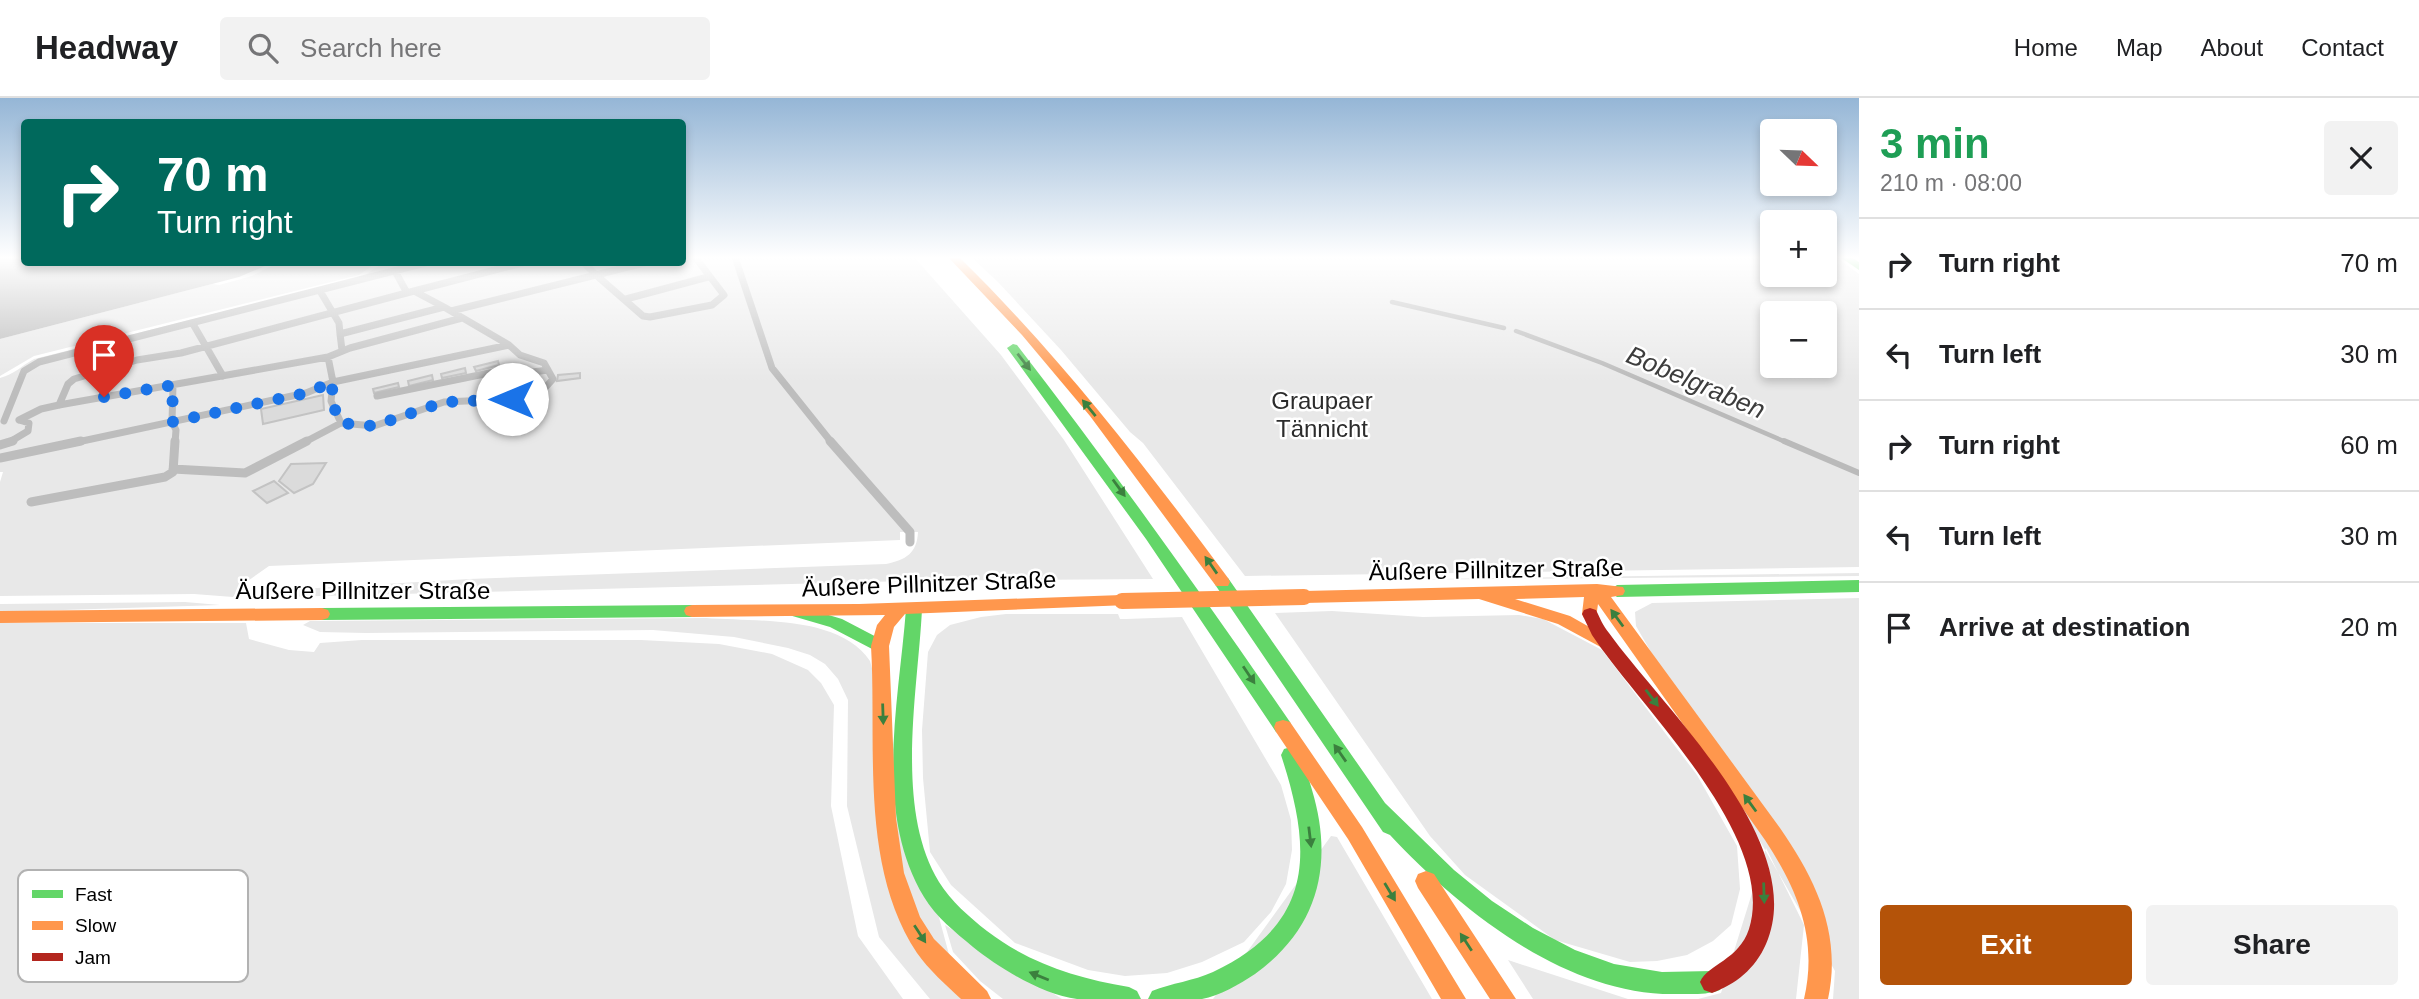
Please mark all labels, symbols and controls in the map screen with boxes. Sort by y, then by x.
search box [220,17,710,80]
text: Headway [35,29,178,66]
icon: search [244,29,282,67]
text: Search here [300,33,442,63]
text: Home [2014,34,2078,61]
text: Map [2116,34,2163,61]
text: About [2201,34,2263,61]
text: Contact [2301,34,2384,61]
north arrow [1760,119,1838,196]
map controls [1760,119,1837,378]
text: 3 min [1880,120,1990,167]
button: close [2324,121,2398,195]
icon: right [42,147,133,238]
text: 70 m [157,147,269,201]
text: 210 m · 08:00 [1880,170,2022,196]
text: Turn right [157,204,293,240]
button: + [1760,210,1837,287]
icon: right [1880,245,1918,283]
text: Turn right [1939,248,2060,278]
text: 70 m [2340,248,2398,278]
button: − [1760,301,1837,378]
pin [74,325,134,397]
icon: arrive [85,336,123,374]
icon: left [1880,336,1918,374]
water label: Bobelgraben [1622,339,1770,425]
text: Turn left [1939,339,2041,369]
text: 30 m [2340,339,2398,369]
one-way arrow [1017,353,1031,371]
position arrow [475,362,549,436]
park label: Graupaer Tännicht [1271,387,1373,442]
one-way arrow [1082,400,1097,418]
icon: right [1880,427,1918,465]
text: Turn right [1939,430,2060,460]
text: 60 m [2340,430,2398,460]
one-way arrow [1112,479,1126,497]
icon: left [1880,518,1918,556]
text: Turn left [1939,521,2041,551]
text: 30 m [2340,521,2398,551]
street label: Äußere Pillnitzer Straße [1368,554,1624,585]
one-way arrow [1204,556,1218,574]
street label: Äußere Pillnitzer Straße [801,566,1057,601]
street label: Äußere Pillnitzer Straße [236,577,490,604]
one-way arrow [1610,609,1624,627]
icon: arrive [1880,609,1918,647]
text: Arrive at destination [1939,612,2190,642]
text: 20 m [2340,612,2398,642]
one-way arrow [1242,665,1255,685]
one-way arrow [1645,689,1660,707]
one-way arrow [878,703,889,725]
one-way arrow [1334,743,1347,762]
one-way arrow [1743,794,1757,812]
one-way arrow [1305,826,1316,848]
legend [18,870,248,982]
one-way arrow [1384,882,1397,901]
one-way arrow [1759,882,1770,904]
text: Fast [75,884,113,905]
button: Exit [1880,905,2132,985]
button: Share [2146,905,2398,985]
text: Slow [75,915,116,936]
one-way arrow [913,925,926,944]
one-way arrow [1460,932,1473,952]
text: Jam [75,947,111,968]
one-way arrow [1028,971,1049,982]

